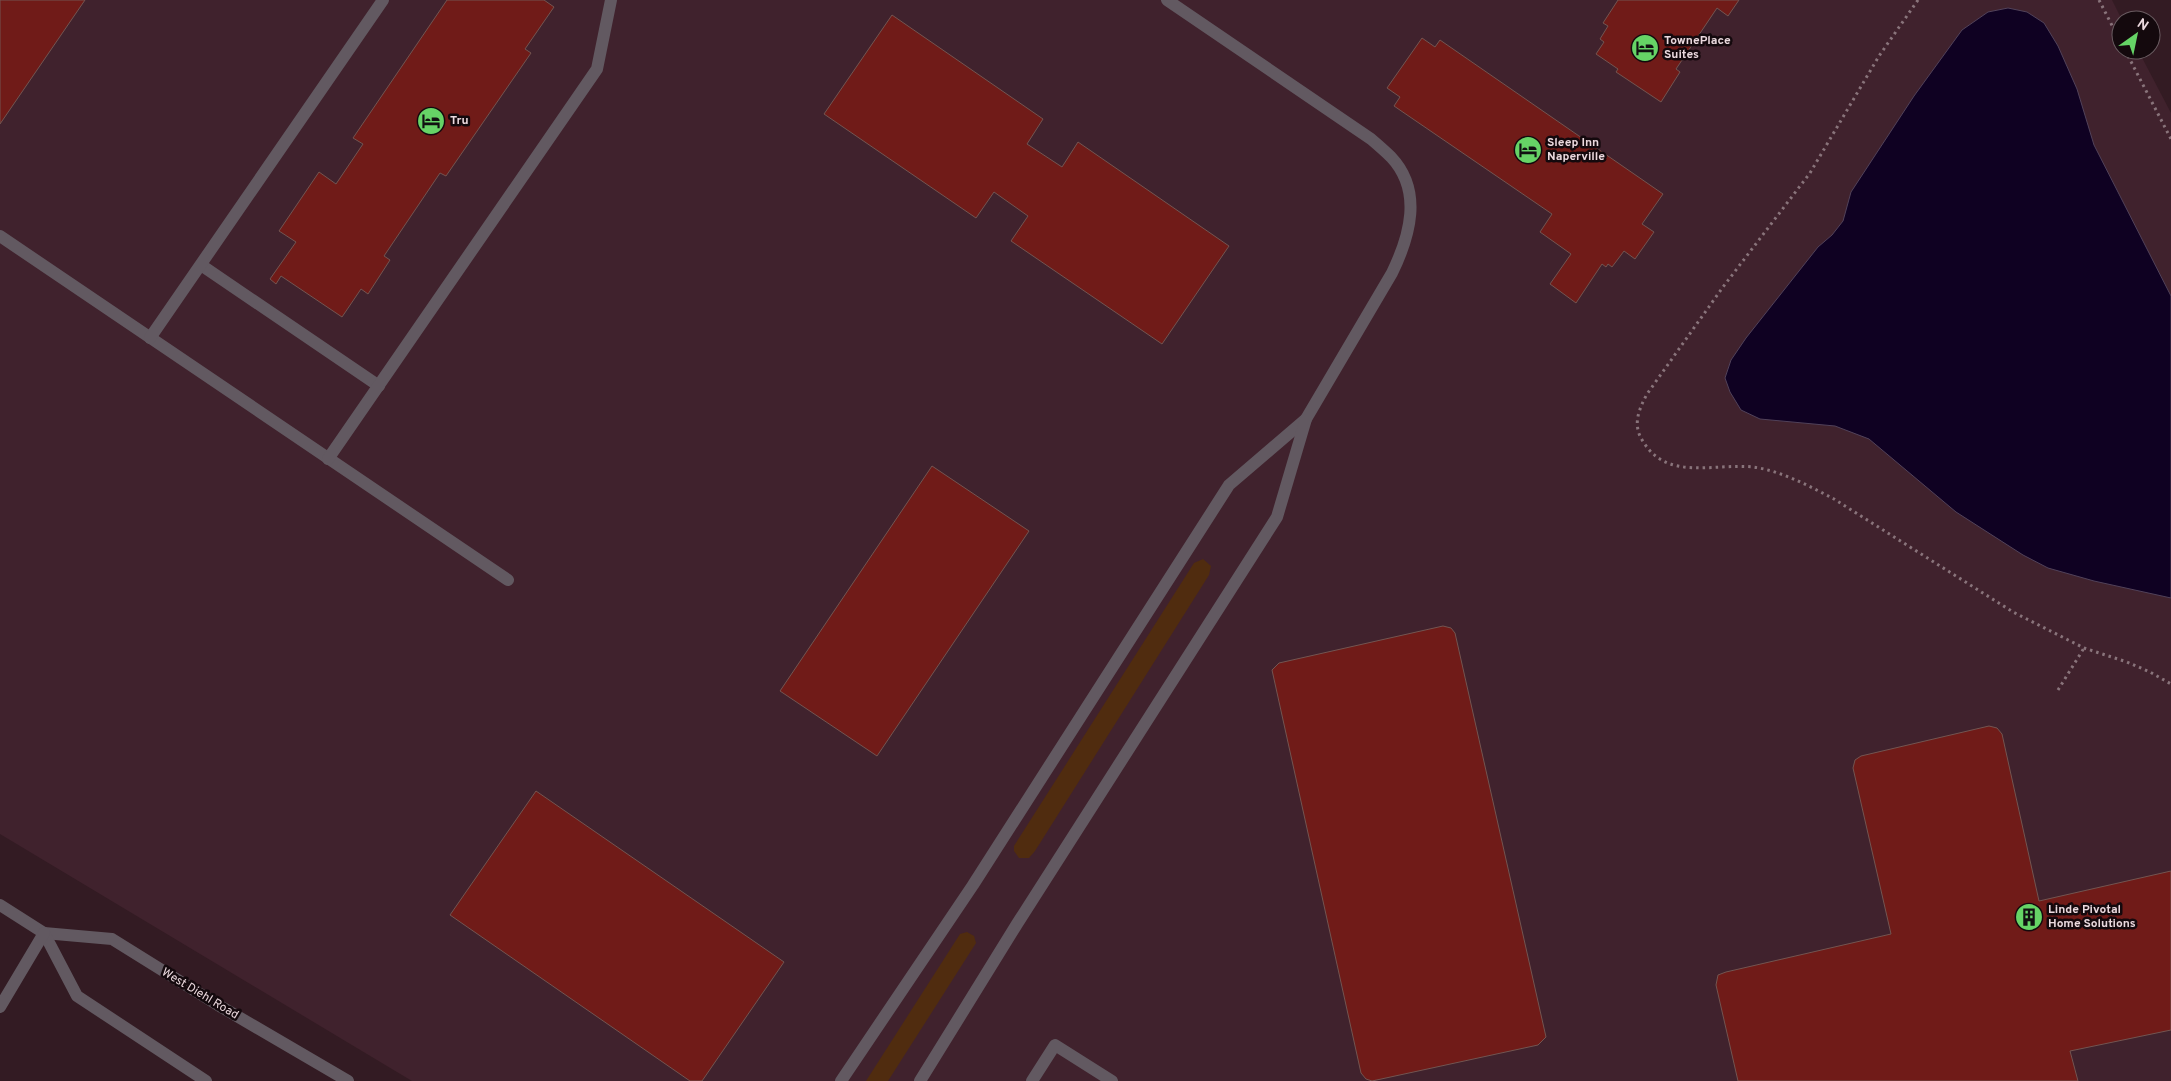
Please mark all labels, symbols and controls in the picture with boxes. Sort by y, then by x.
north arrow [2111,10,2161,60]
text: N [2133,15,2151,35]
hotel icon: TownePlace Suites [1630,33,1660,63]
place label: TownePlace Suites [1664,33,1731,63]
hotel icon: Tru [416,106,446,136]
place label: Tru [450,113,469,129]
hotel icon: Sleep Inn Naperville [1513,135,1543,165]
place label: Sleep Inn Naperville [1547,135,1605,165]
building icon: Linde Pivotal Home Solutions [2014,902,2044,932]
place label: Linde Pivotal Home Solutions [2048,902,2136,932]
street label: West Diehl Road [158,965,242,1023]

